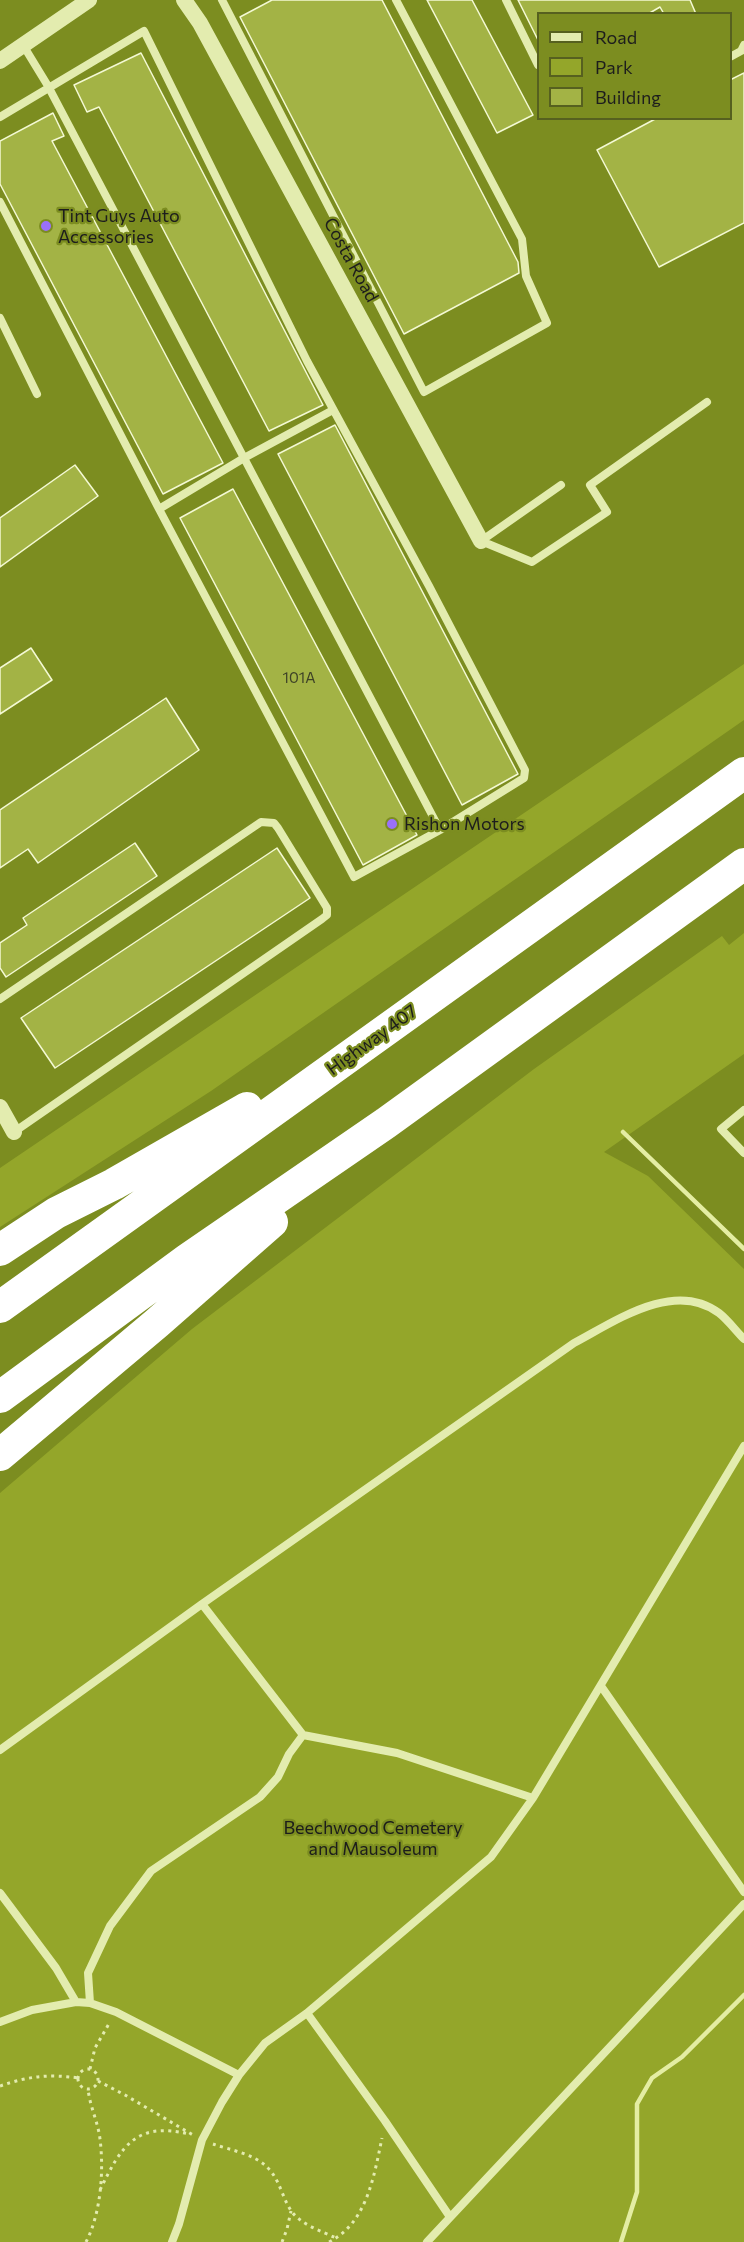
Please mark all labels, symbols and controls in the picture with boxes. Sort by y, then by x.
legend [537,12,732,120]
text: Road [595,26,637,48]
text: Park [595,56,633,78]
text: Building [595,86,661,108]
place label: Tint Guys Auto Accessories [58,205,180,248]
street label: Costa Road [319,214,383,306]
marker: Tint Guys Auto Accessories [39,219,53,233]
house number: 101A [283,669,315,687]
place label: Rishon Motors [404,813,525,835]
marker: Rishon Motors [385,817,399,831]
street label: Highway 407 [323,1000,421,1080]
park label: Beechwood Cemetery and Mausoleum [283,1817,463,1860]

